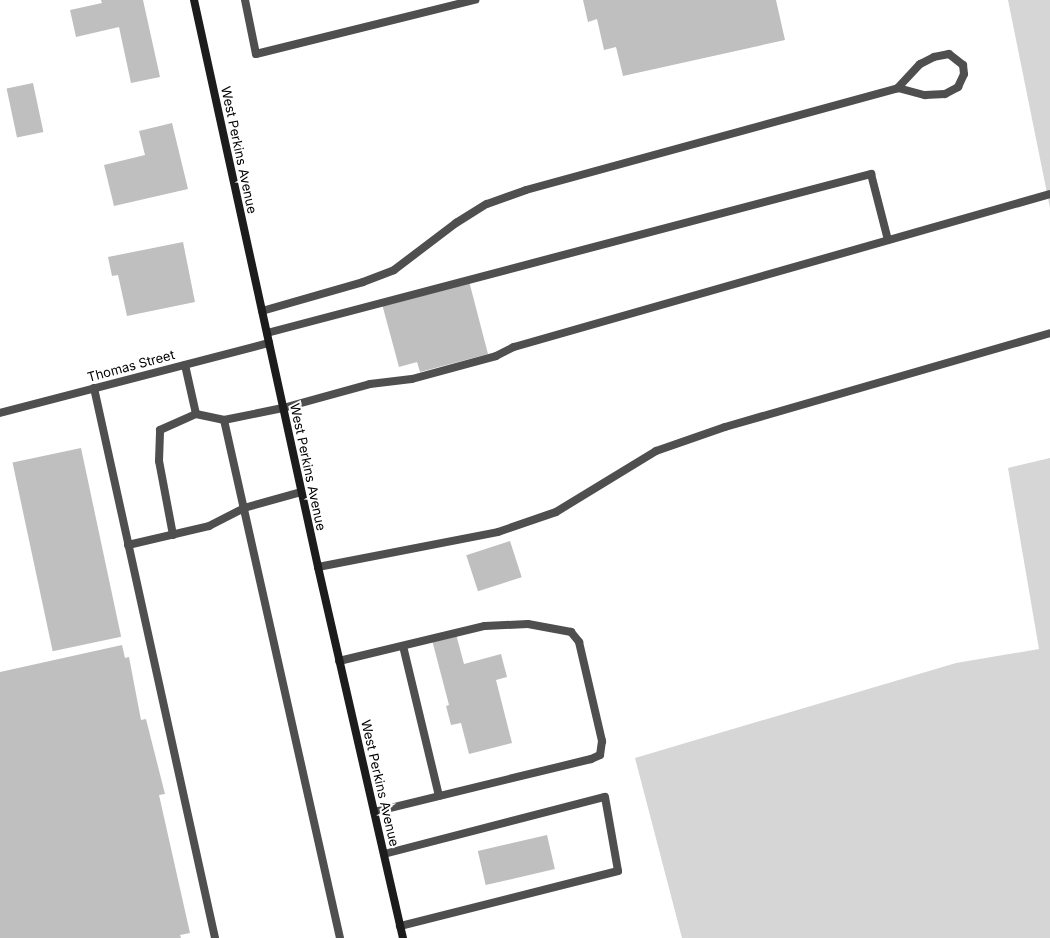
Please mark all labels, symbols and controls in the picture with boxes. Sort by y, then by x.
street label: West Perkins Avenue [218,85,260,215]
street label: Thomas Street [86,347,176,385]
street label: West Perkins Avenue [287,402,329,532]
street label: West Perkins Avenue [358,718,402,848]

